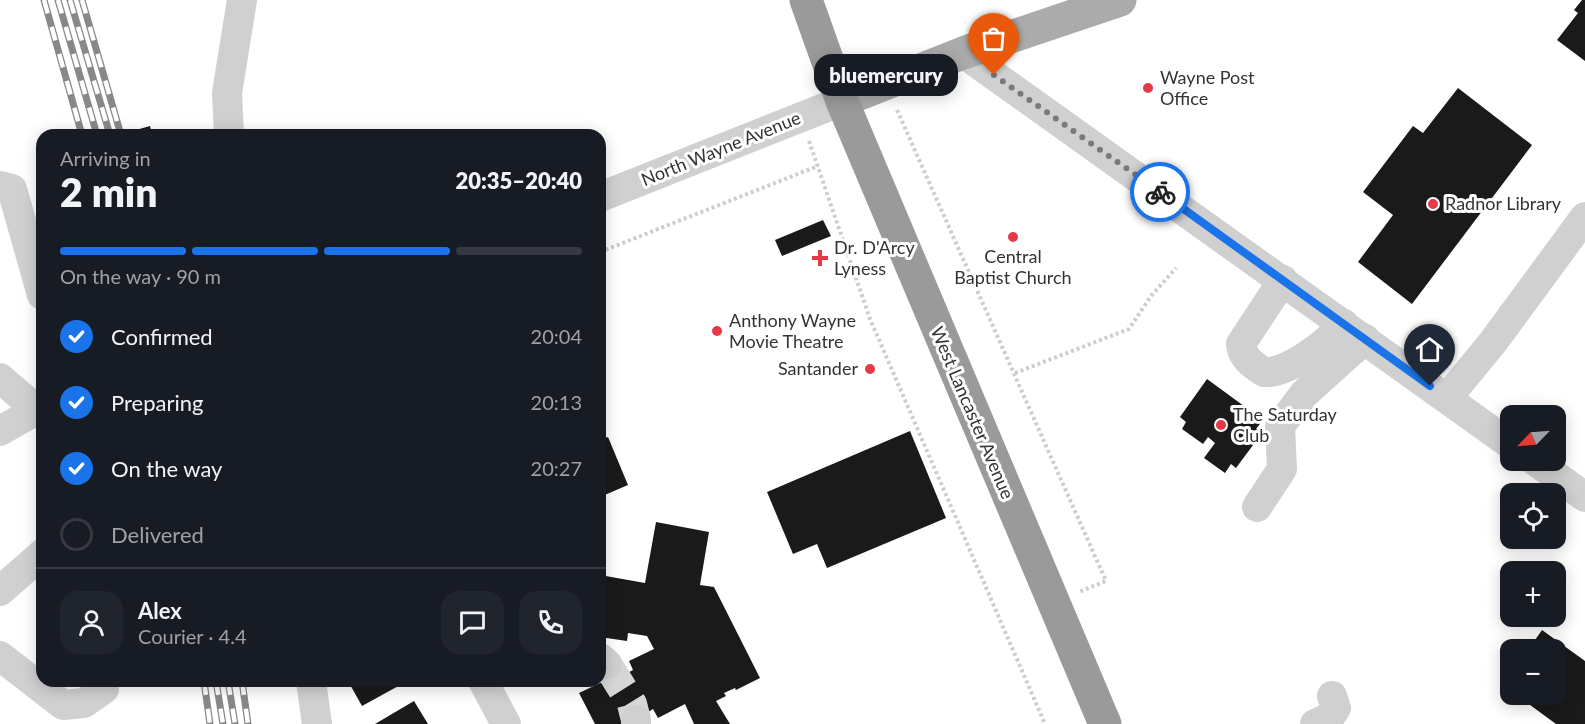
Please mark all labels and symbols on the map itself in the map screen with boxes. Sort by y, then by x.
pin [968,13,1019,75]
callout: bluemercury [814,54,958,96]
place label: Wayne Post Office [1160,66,1255,109]
marker: Wayne Post Office [1141,81,1155,95]
street label: North Wayne Avenue [638,106,803,190]
courier [1130,162,1190,222]
place label: Radnor Library [1445,192,1562,214]
marker: Radnor Library [1426,197,1440,211]
marker: Central Baptist Church [1006,230,1020,244]
place label: Dr. D'Arcy Lyness [834,236,915,279]
place label: Central Baptist Church [954,245,1072,288]
marker: Dr. D'Arcy Lyness [811,249,829,267]
place label: Anthony Wayne Movie Theatre [729,309,856,352]
street label: West Lancaster Avenue [927,323,1019,502]
marker: Anthony Wayne Movie Theatre [710,324,724,338]
pin [1404,324,1455,386]
place label: Santander [778,357,858,379]
marker: Santander [863,362,877,376]
place label: The Saturday Club [1233,403,1338,446]
north arrow [1500,405,1566,471]
marker: The Saturday Club [1214,418,1228,432]

